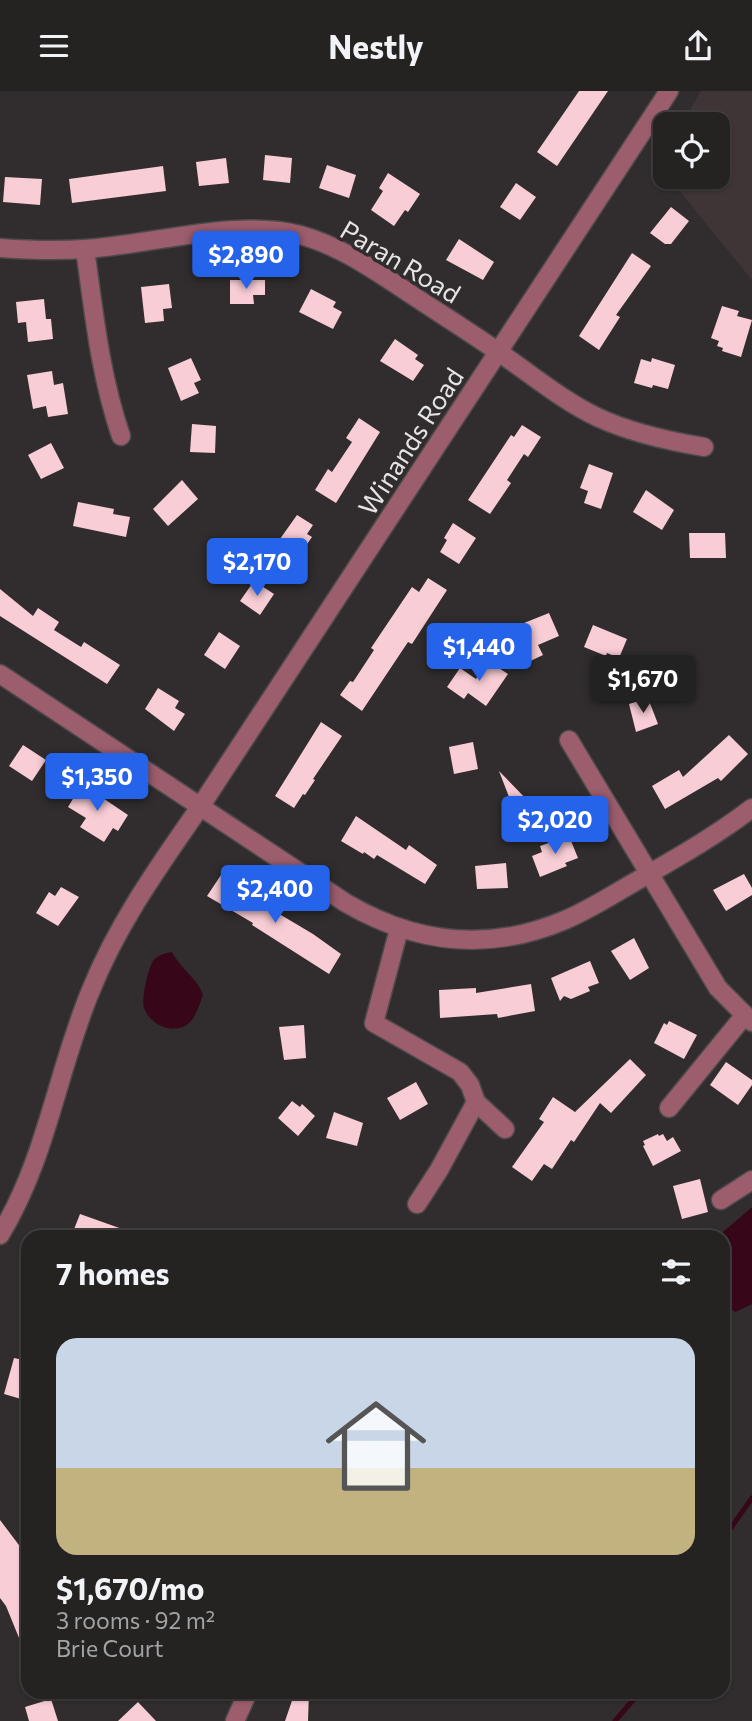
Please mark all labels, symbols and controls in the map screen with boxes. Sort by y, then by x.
text: Nestly [328,26,424,66]
icon: menu [35,27,73,65]
icon: share [679,27,717,65]
map controls [653,112,730,189]
button: locate [653,112,730,189]
street label: Paran Road [335,213,467,309]
pin: $2,890 [189,231,303,291]
text: $2,890 [208,240,284,268]
street label: Winands Road [351,362,469,520]
pin: $2,170 [200,539,314,598]
text: $2,170 [223,547,291,575]
pin: $1,440 [422,623,536,683]
text: $1,440 [443,632,515,660]
pin: $1,670 [586,655,700,715]
text: $1,670 [608,664,678,692]
pin: $1,350 [40,753,154,813]
text: $1,350 [61,762,133,790]
pin: $2,020 [498,797,612,856]
text: $2,020 [517,805,593,833]
pin: $2,400 [218,865,332,925]
text: $2,400 [237,874,313,902]
icon: filters [657,1253,695,1291]
text: 7 homes [56,1254,169,1291]
icon: home [313,1383,439,1509]
text: $1,670/mo [56,1569,204,1606]
text: 3 rooms · 92 m² [56,1606,215,1634]
text: Brie Court [56,1634,163,1662]

